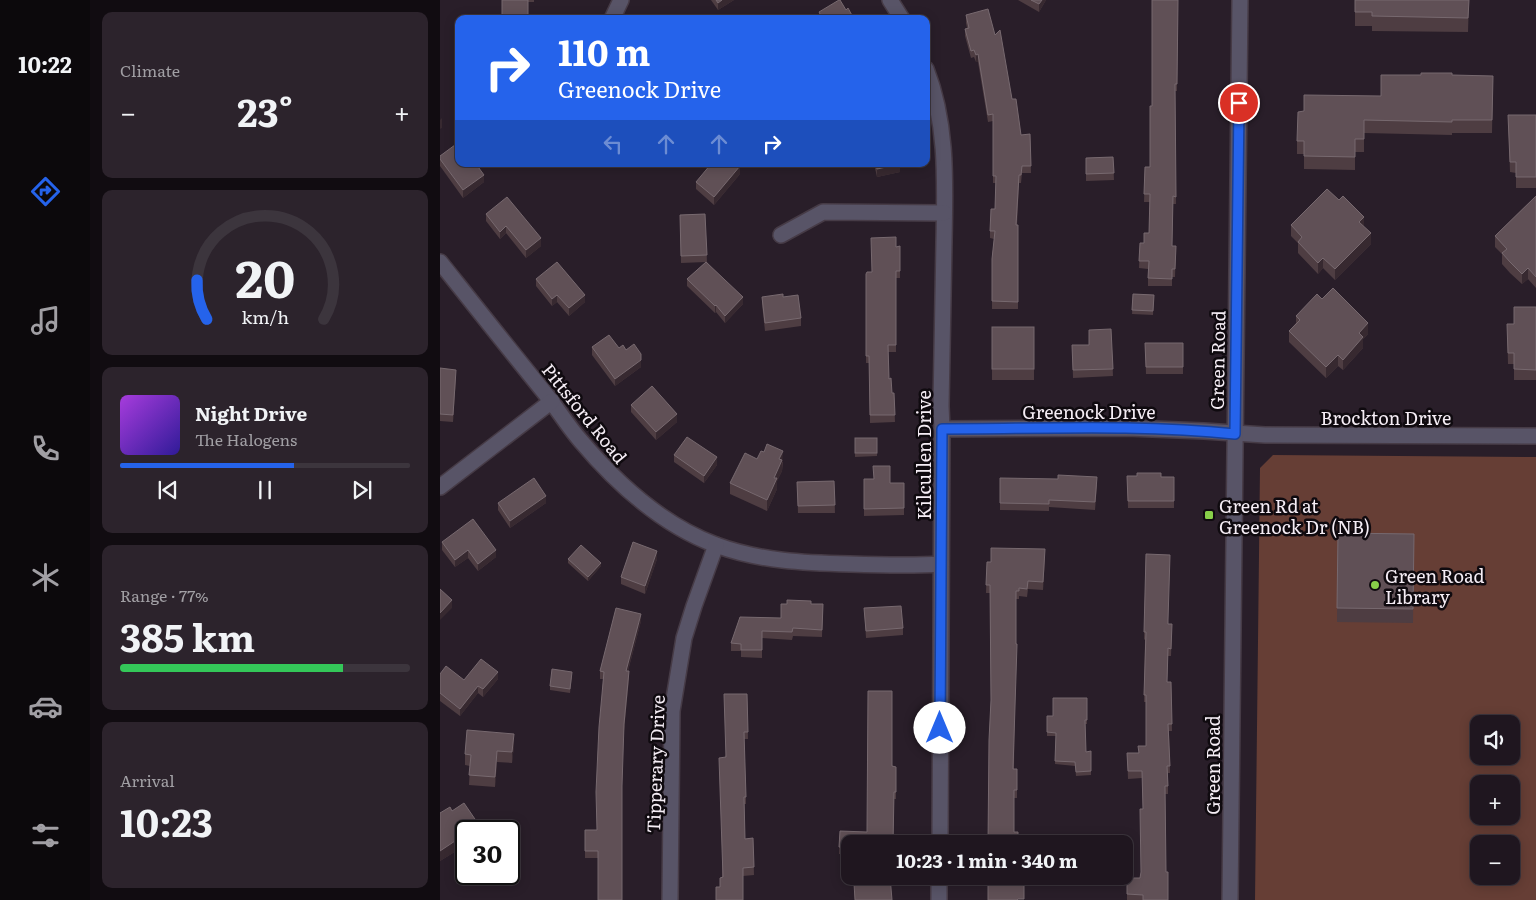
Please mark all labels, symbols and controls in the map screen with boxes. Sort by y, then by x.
text: 110 m [558,25,650,77]
icon: right [475,35,540,100]
text: 10:22 [18,47,72,80]
text: Climate [120,58,180,82]
text: Greenock Drive [558,72,721,105]
text: 23° [237,82,293,139]
pin [1218,82,1260,124]
icon: arrive [1225,89,1253,117]
text: − [120,90,136,132]
text: + [394,90,410,132]
icon: left [599,130,627,158]
icon: ahead [652,130,680,158]
icon: ahead [705,130,733,158]
icon: right [758,130,786,158]
icon: directions [28,174,63,209]
text: 20 [235,237,295,314]
icon: music [28,303,63,338]
text: km/h [241,303,289,330]
street label: Green Road [1203,310,1231,410]
street label: Pittsford Road [536,357,634,469]
street label: Kilcullen Drive [910,390,937,520]
street label: Greenock Drive [1022,398,1156,425]
text: Night Drive [195,399,307,427]
street label: Brockton Drive [1321,404,1451,431]
text: The Halogens [195,427,297,451]
icon: phone [28,431,63,466]
icon: previous [154,476,182,504]
icon: pause [251,476,279,504]
icon: next [348,476,376,504]
place label: Green Rd at Greenock Dr (NB) [1219,492,1370,540]
marker: Green Rd at Greenock Dr (NB) [1203,509,1215,521]
icon: climate [28,560,63,595]
place label: Green Road Library [1385,562,1485,610]
marker: Green Road Library [1369,579,1381,591]
text: Range · 77% [120,583,209,607]
text: 385 km [120,607,255,664]
icon: car [28,689,63,724]
street label: Tipperary Drive [639,695,671,833]
position arrow [913,701,965,753]
street label: Green Road [1199,715,1226,815]
map controls [1470,715,1520,885]
button: sound [1470,715,1520,765]
text: Arrival [120,768,175,792]
button: + [1470,775,1520,825]
text: 10:23 [120,792,213,849]
icon: filters [28,818,63,853]
speed limit sign: 30 [455,820,520,885]
button: − [1470,835,1520,885]
text: 10:23 · 1 min · 340 m [896,846,1078,874]

